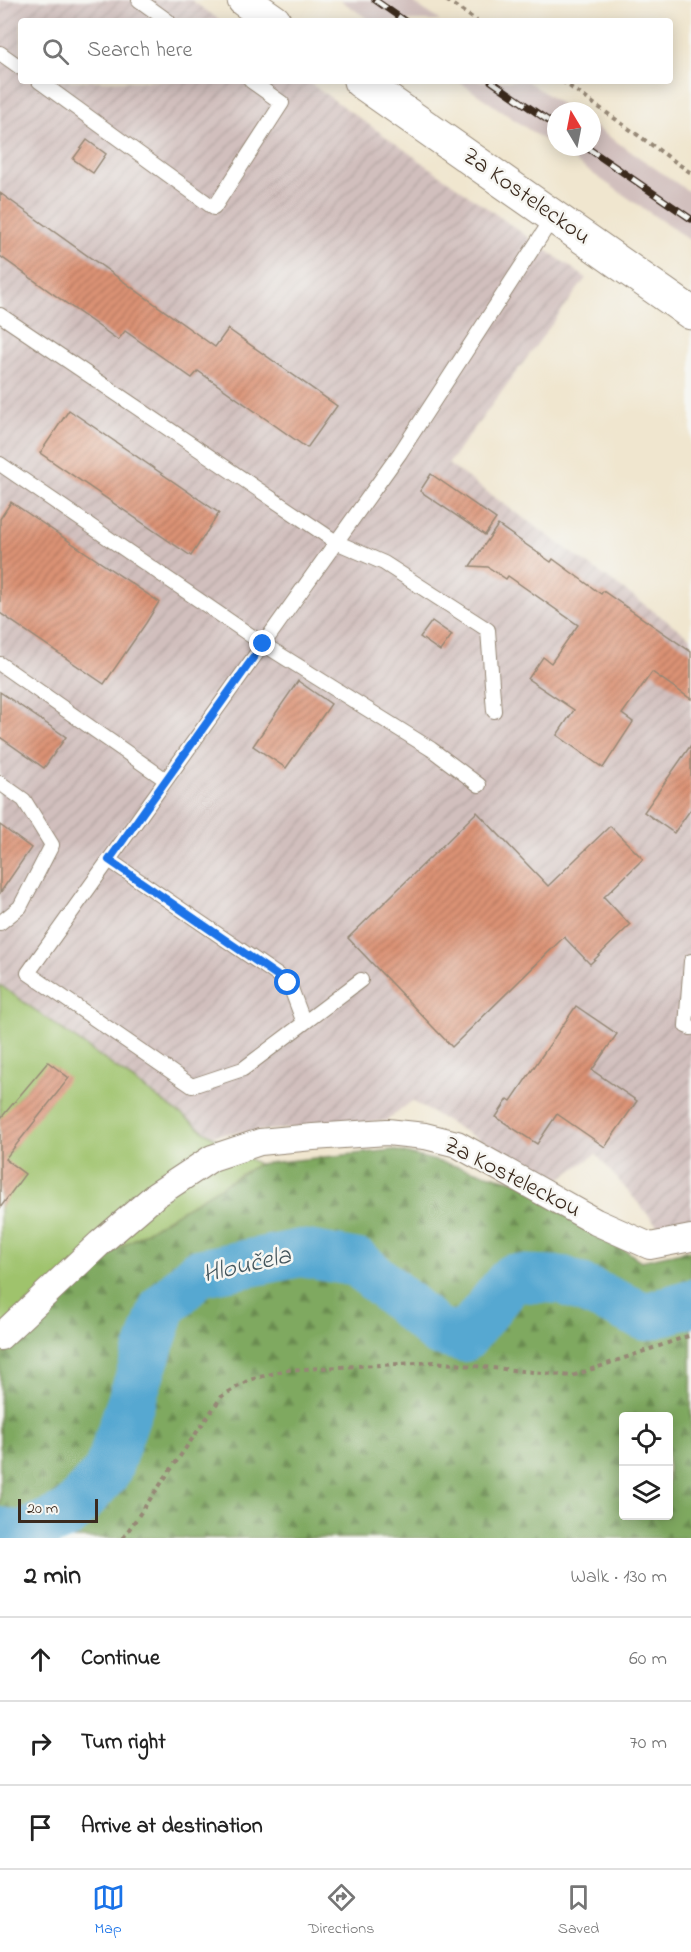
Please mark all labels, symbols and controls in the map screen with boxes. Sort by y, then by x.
search box [18,18,673,84]
icon: search [39,35,72,68]
text: Search here [87,35,192,67]
north arrow [547,102,601,156]
street label: Za Kosteleckou [455,140,597,254]
route end [249,630,275,656]
route start [274,969,300,995]
street label: Za Kosteleckou [437,1128,587,1228]
water label: Hloučela [199,1237,296,1295]
map controls [619,1412,673,1520]
button: locate [619,1412,673,1466]
button: layers [619,1466,673,1520]
scale bar [18,1496,98,1524]
text: 20 m [27,1497,58,1521]
text: 2 min [24,1558,81,1596]
text: Walk · 130 m [571,1563,667,1592]
icon: ahead [24,1643,57,1676]
text: Continue [81,1643,160,1675]
text: 60 m [629,1645,667,1674]
icon: right [24,1727,57,1760]
text: Turn right [81,1727,166,1759]
text: 70 m [630,1729,667,1758]
icon: arrive [24,1811,57,1844]
text: Arrive at destination [81,1811,263,1843]
tab: Map [92,1881,125,1941]
tab: Directions [308,1881,374,1941]
tab: Saved [558,1881,599,1941]

